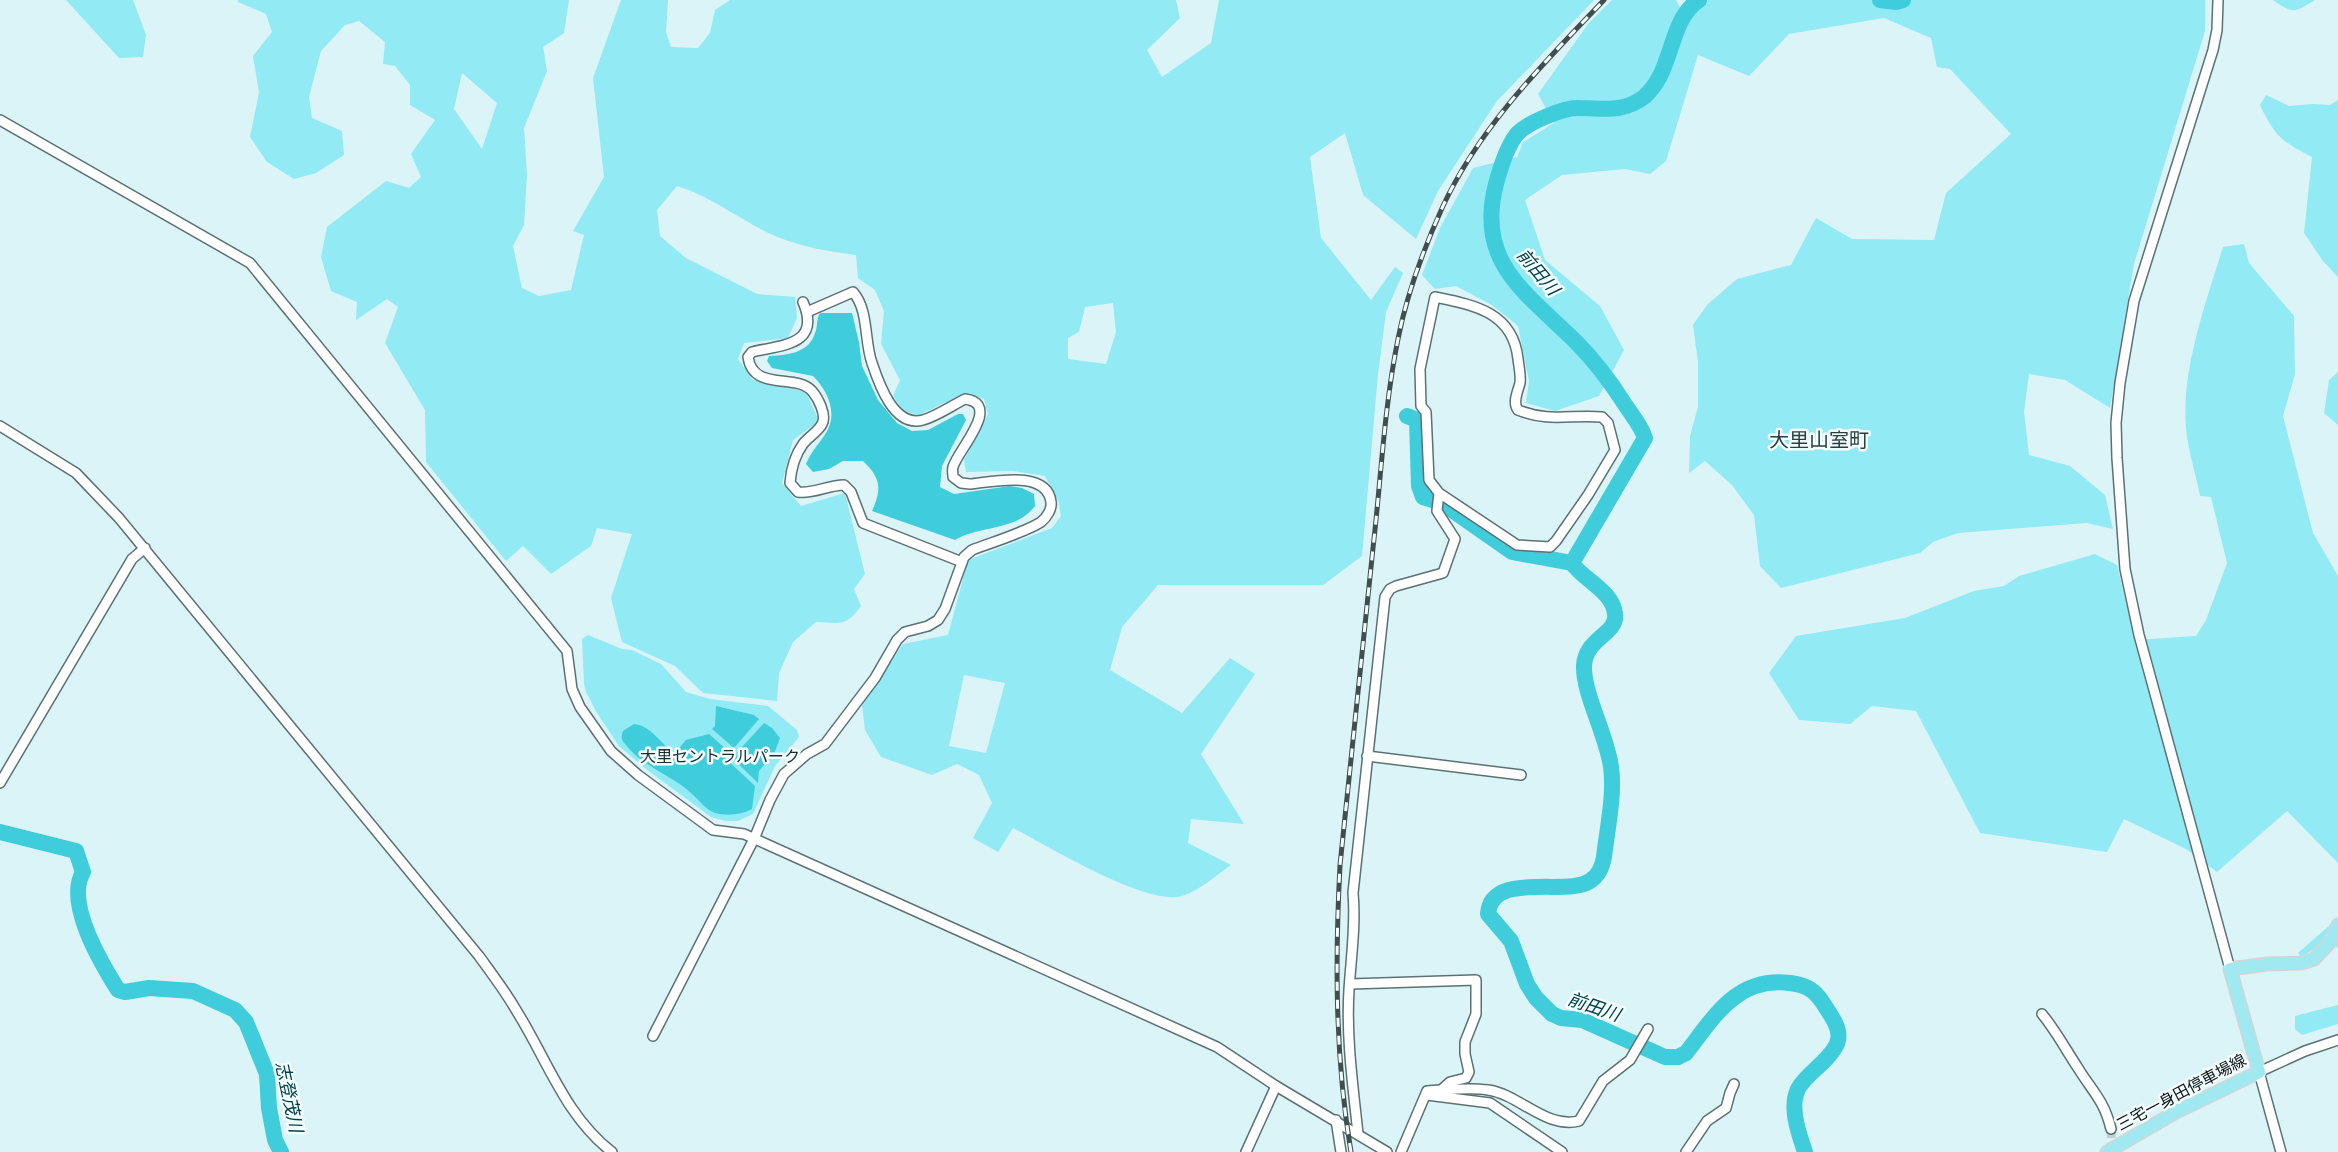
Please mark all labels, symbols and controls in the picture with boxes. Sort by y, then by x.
water label: 前田川 [1512,244,1565,301]
district label: 大里山室町 [1769,428,1869,453]
park label: 大里セントラルパーク [640,747,800,767]
water label: 前田川 [1565,988,1625,1027]
street label: 三宅一身田停車場線 [2113,1050,2250,1136]
water label: 志登茂川 [271,1059,308,1136]

